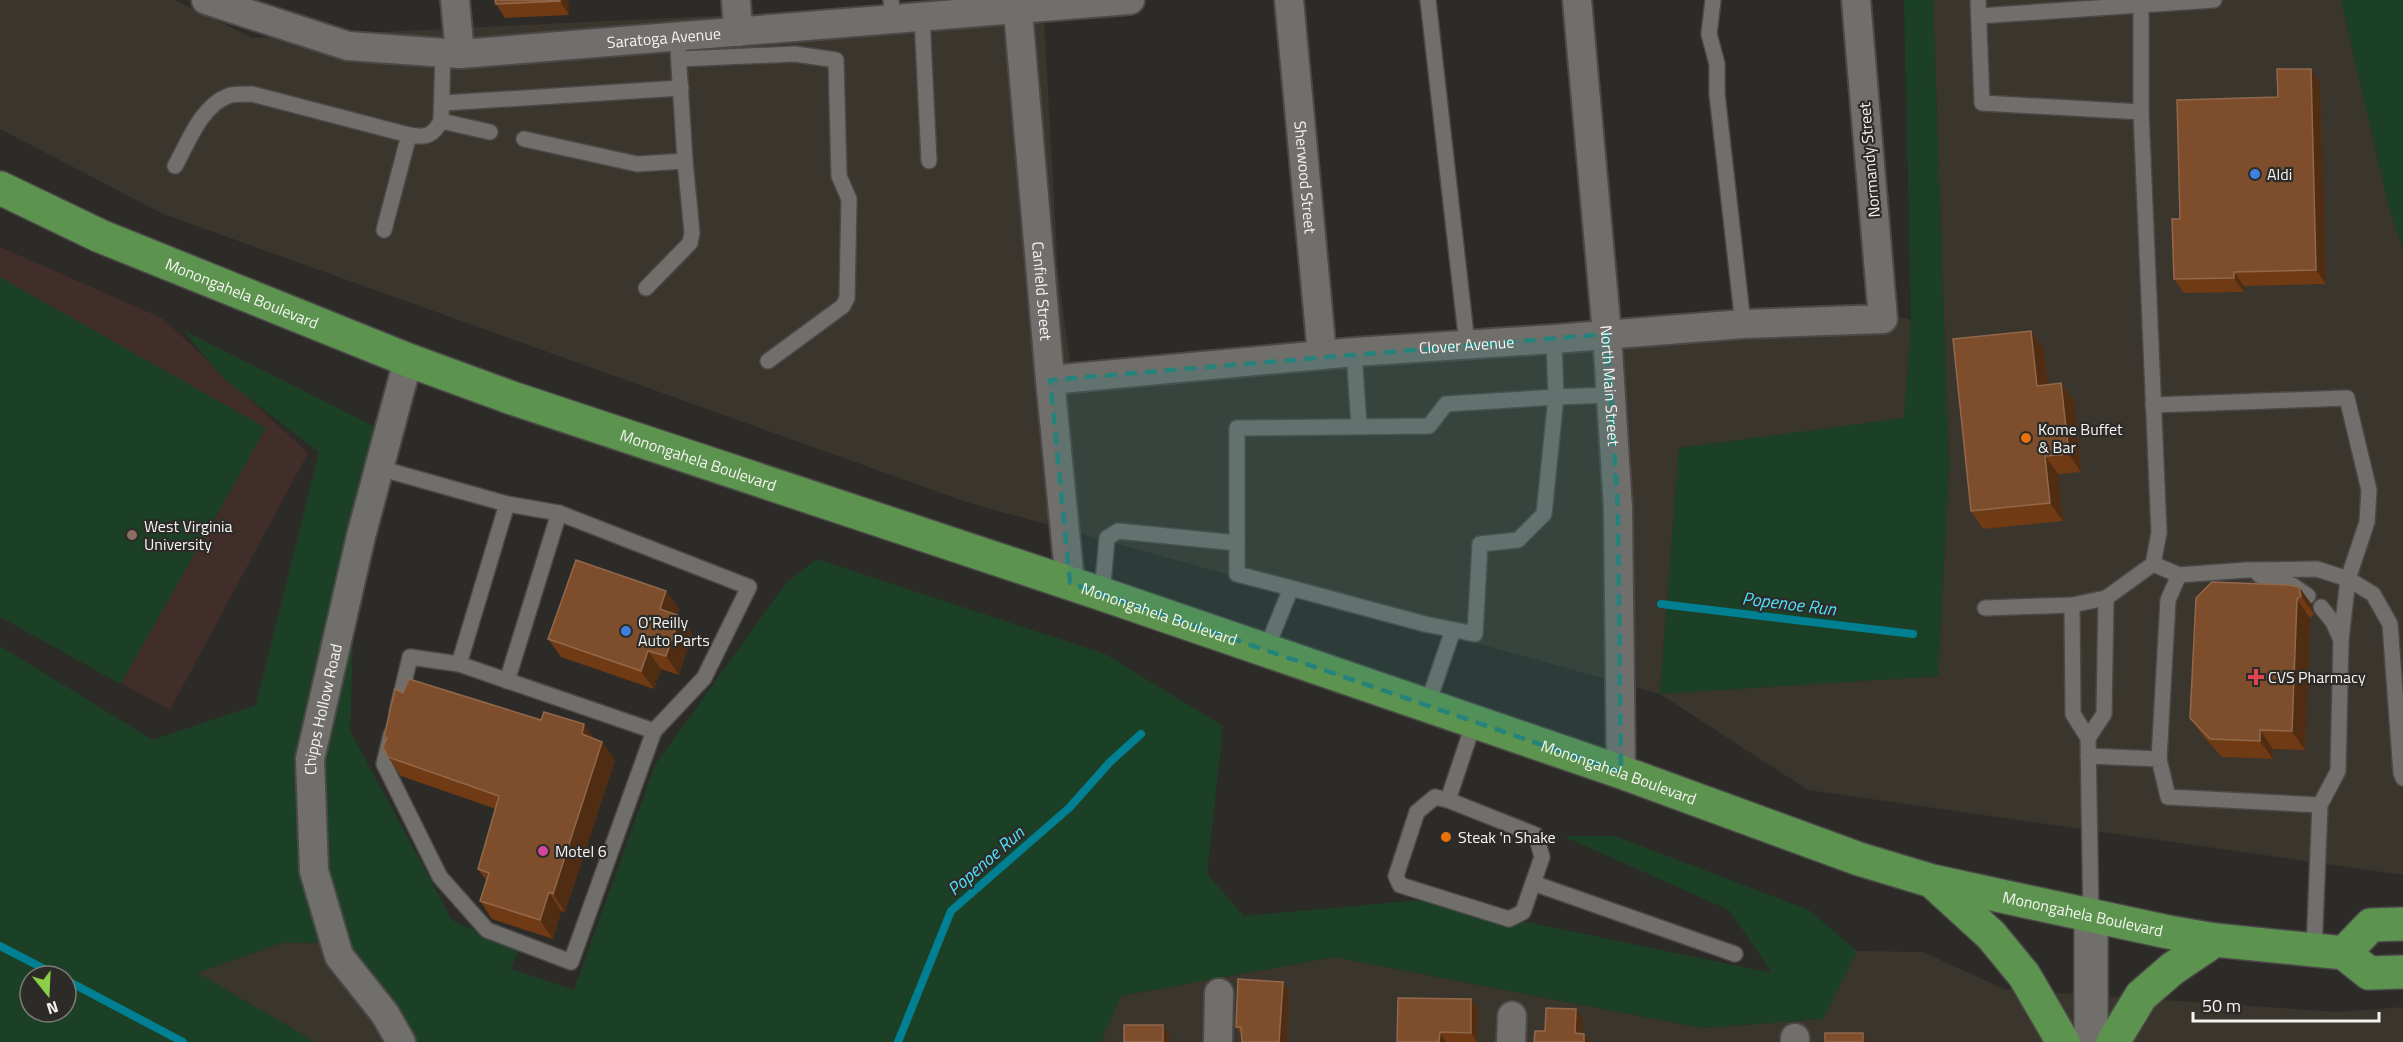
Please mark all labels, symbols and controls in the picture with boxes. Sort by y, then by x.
street label: Saratoga Avenue [606,21,722,54]
street label: Normandy Street [1852,101,1886,219]
street label: Sherwood Street [1288,120,1323,235]
place label: Aldi [2267,162,2292,186]
marker: Aldi [2248,167,2262,181]
street label: Canfield Street [1026,240,1059,342]
street label: Monongahela Boulevard [162,251,322,335]
street label: North Main Street [1594,324,1626,447]
street label: Clover Avenue [1418,330,1515,360]
place label: Kome Buffet & Bar [2038,417,2123,459]
street label: Monongahela Boulevard [617,423,780,497]
marker: Kome Buffet & Bar [2019,431,2033,445]
place label: West Virginia University [144,514,233,556]
marker: West Virginia University [125,528,139,542]
street label: Monongahela Boulevard [1078,576,1241,652]
water label: Popenoe Run [1741,584,1839,623]
place label: O'Reilly Auto Parts [638,610,710,652]
marker: O'Reilly Auto Parts [619,624,633,638]
street label: Chipps Hollow Road [298,641,348,775]
place label: CVS Pharmacy [2268,665,2366,689]
marker: CVS Pharmacy [2249,670,2263,684]
street label: Monongahela Boulevard [1538,733,1700,811]
water label: Popenoe Run [941,819,1031,902]
place label: Steak 'n Shake [1458,825,1556,849]
marker: Steak 'n Shake [1439,830,1453,844]
place label: Motel 6 [555,839,607,863]
marker: Motel 6 [536,844,550,858]
street label: Monongahela Boulevard [2000,885,2165,943]
north arrow [18,964,78,1024]
scale bar [2193,985,2379,1023]
text: 50 m [2202,992,2241,1019]
text: N [44,995,62,1021]

